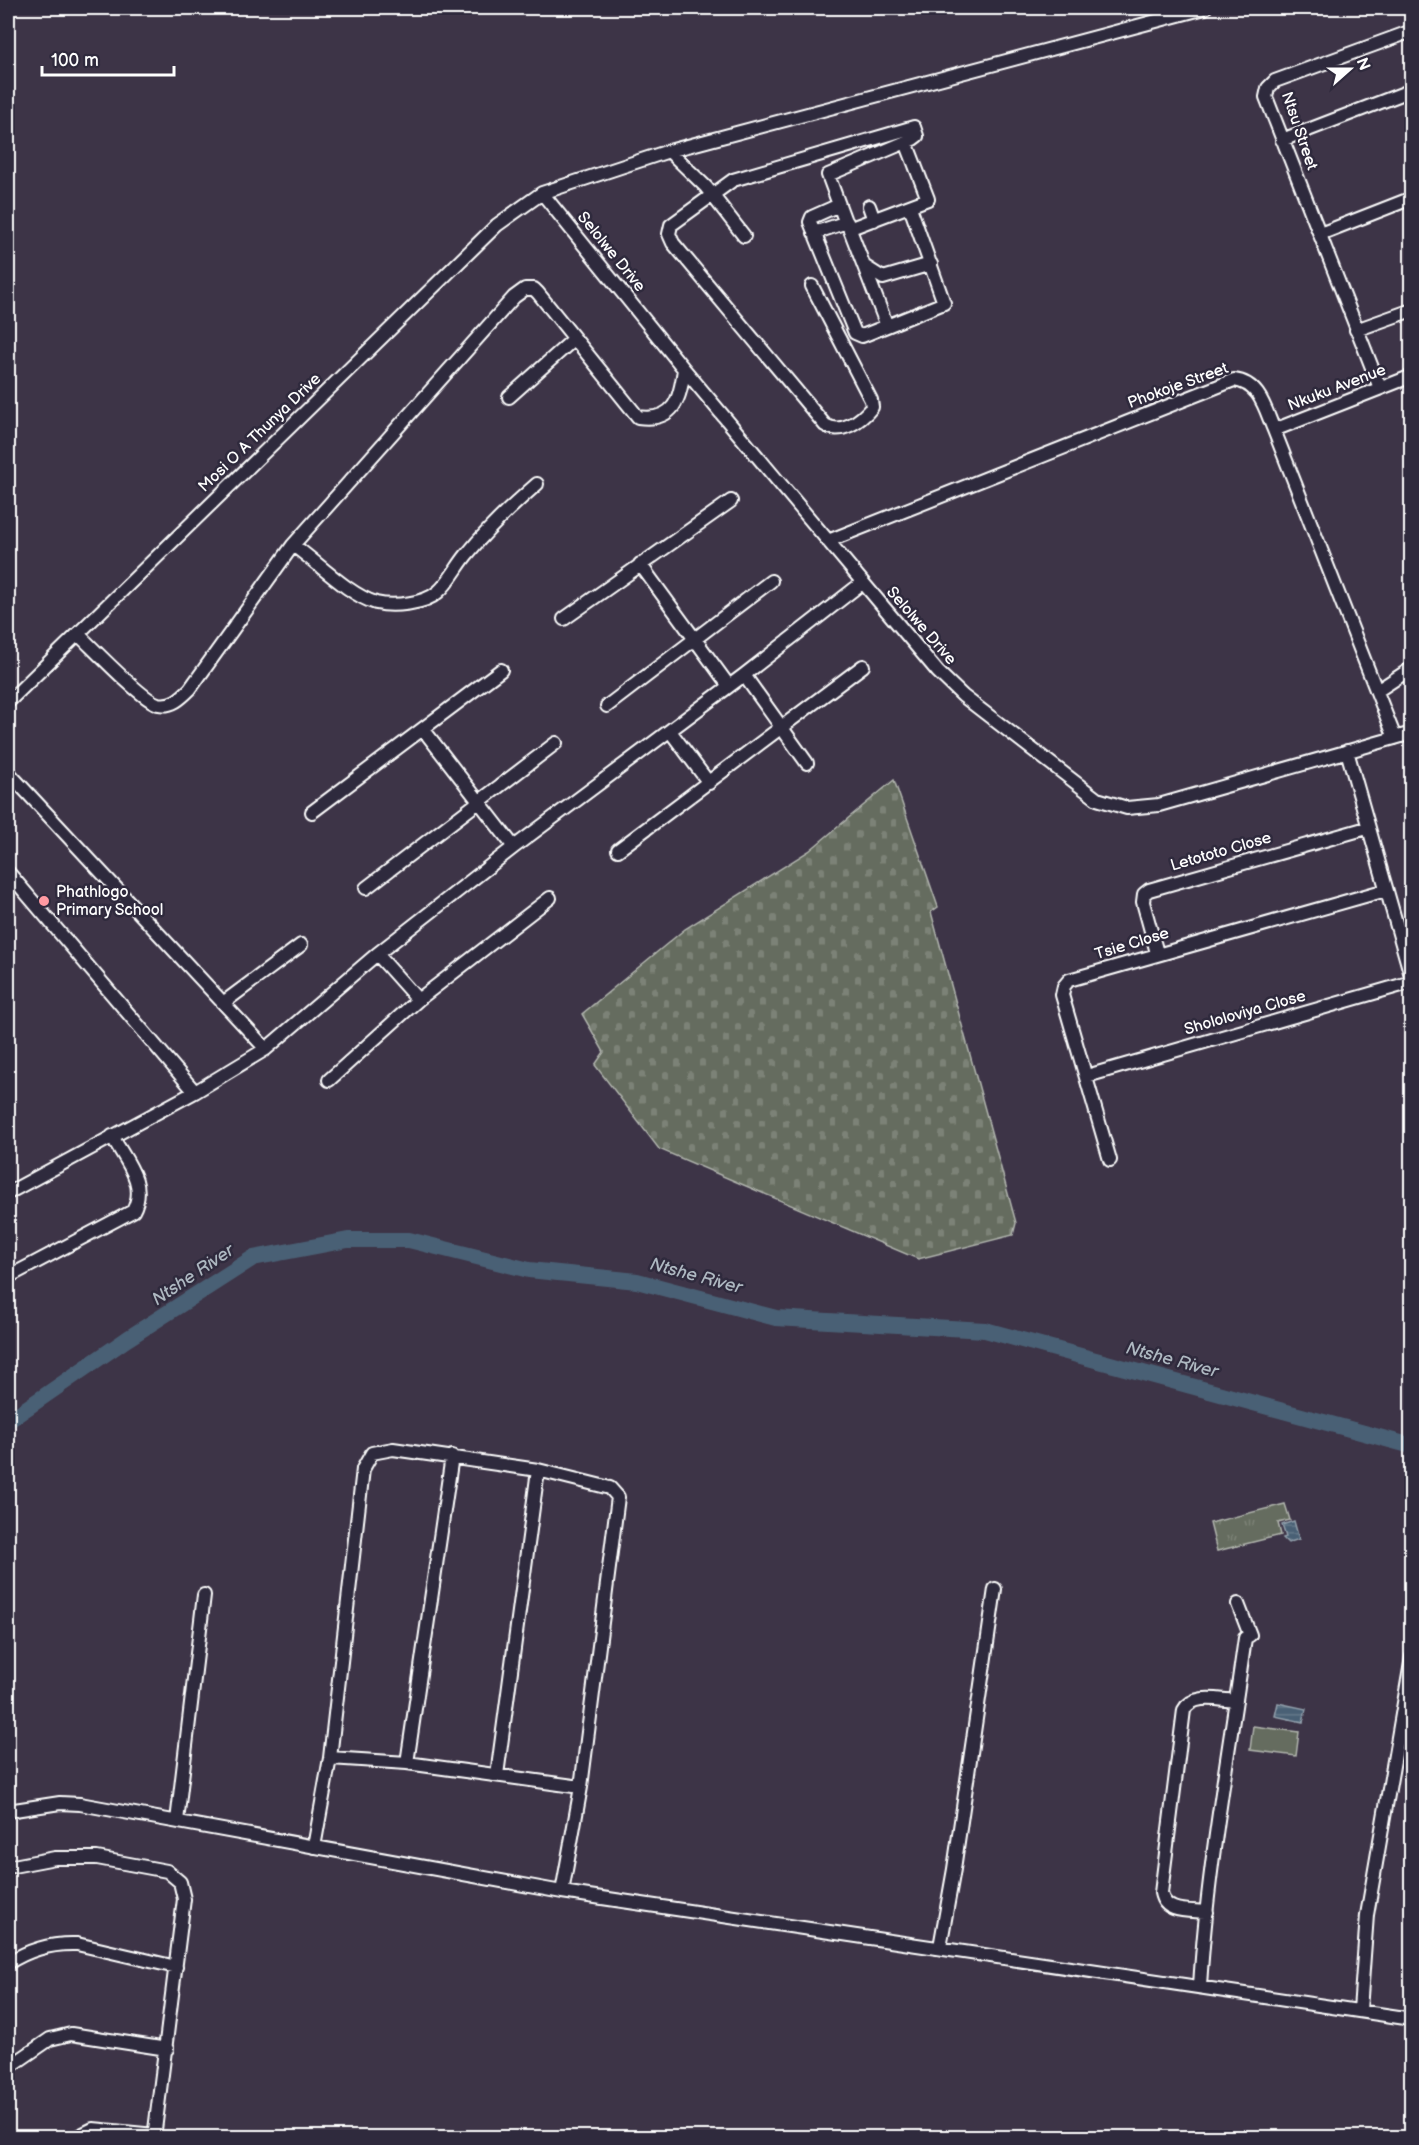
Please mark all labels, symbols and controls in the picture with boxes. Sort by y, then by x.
scale bar [42,39,174,77]
north arrow [1320,39,1380,99]
text: 100 m [51,50,99,71]
text: N [1352,55,1374,73]
street label: Ntsu Street [1277,89,1321,173]
street label: Selolwe Drive [573,208,649,296]
street label: Phokoje Street [1125,359,1231,413]
street label: Nkuku Avenue [1285,360,1389,415]
street label: Mosi O A Thunya Drive [195,369,325,496]
street label: Selolwe Drive [882,583,960,669]
street label: Letototo Close [1168,828,1274,875]
place label: Phathlogo Primary School [56,883,163,920]
marker: Phathlogo Primary School [37,894,51,908]
street label: Tsie Close [1093,924,1172,964]
street label: Shololoviya Close [1182,986,1308,1039]
water label: Ntshe River [148,1239,239,1310]
water label: Ntshe River [648,1254,746,1299]
water label: Ntshe River [1124,1338,1222,1383]

